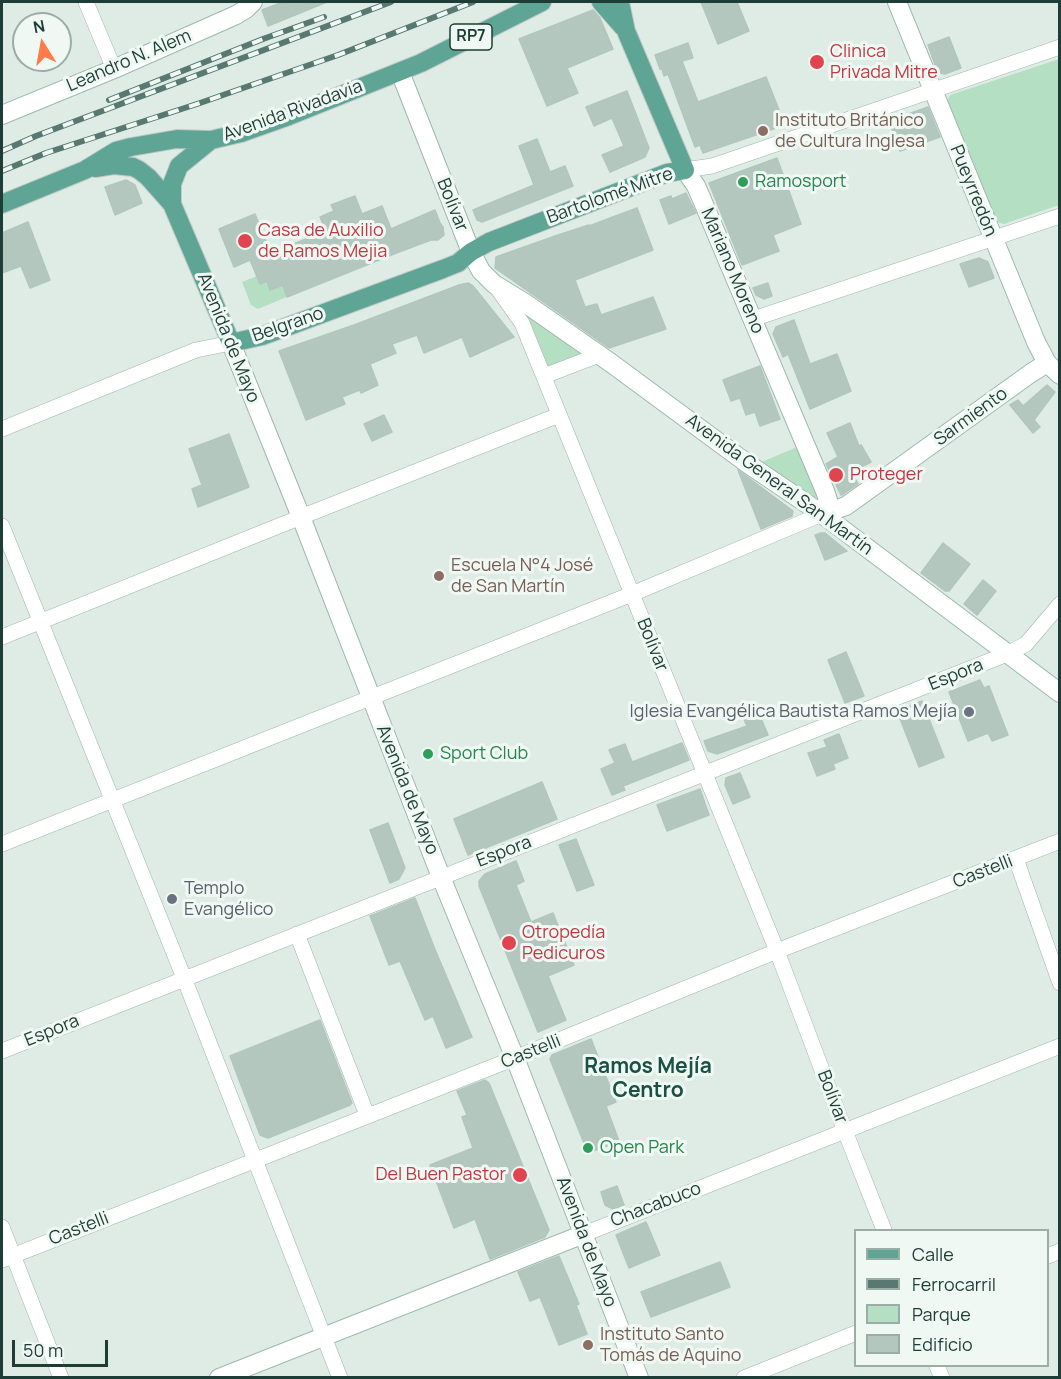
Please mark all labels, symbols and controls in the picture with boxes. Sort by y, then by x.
north arrow [12,12,72,72]
text: N [31,14,47,38]
road number: RP7 [450,24,492,50]
street label: Leandro N. Alem [64,25,194,97]
place label: Clinica Privada Mitre [830,41,938,84]
marker: Clinica Privada Mitre [808,53,826,71]
street label: Avenida Rivadavia [220,76,366,146]
place label: Instituto Británico de Cultura Inglesa [775,110,925,152]
marker: Instituto Británico de Cultura Inglesa [756,124,770,138]
street label: Pueyrredón [945,142,1001,240]
street label: Bartolomé Mitre [544,163,676,229]
place label: Ramosport [755,171,847,193]
street label: Bolívar [432,175,472,235]
marker: Ramosport [736,175,750,189]
street label: Mariano Moreno [696,205,768,337]
place label: Casa de Auxilio de Ramos Mejia [258,220,387,262]
marker: Casa de Auxilio de Ramos Mejia [236,232,254,250]
street label: Avenida de Mayo [192,270,264,406]
street label: Belgrano [250,303,326,347]
street label: Sarmiento [930,383,1012,451]
street label: Avenida General San Martín [681,410,877,560]
place label: Proteger [850,464,923,486]
marker: Proteger [827,466,845,484]
place label: Escuela N°4 José de San Martín [451,555,593,598]
marker: Escuela N°4 José de San Martín [432,569,446,583]
street label: Bolívar [632,615,672,675]
street label: Espora [925,654,987,696]
place label: Iglesia Evangélica Bautista Ramos Mejía [630,701,957,723]
marker: Iglesia Evangélica Bautista Ramos Mejía [962,705,976,719]
street label: Avenida de Mayo [371,722,443,858]
place label: Sport Club [440,743,528,765]
marker: Sport Club [421,747,435,761]
street label: Espora [473,832,535,872]
street label: Castelli [950,851,1016,893]
place label: Templo Evangélico [184,878,273,920]
marker: Templo Evangélico [165,892,179,906]
place label: Otropedía Pedicuros [522,922,605,964]
marker: Otropedía Pedicuros [500,934,518,952]
street label: Espora [21,1010,83,1052]
street label: Castelli [498,1030,564,1074]
district label: Ramos Mejía Centro [584,1054,712,1104]
street label: Bolívar [812,1067,852,1127]
place label: Open Park [600,1137,684,1159]
marker: Open Park [581,1141,595,1155]
place label: Del Buen Pastor [375,1164,506,1186]
marker: Del Buen Pastor [511,1166,529,1184]
street label: Avenida de Mayo [551,1174,621,1310]
street label: Chacabuco [608,1178,704,1232]
street label: Castelli [46,1208,112,1250]
legend [854,1229,1049,1367]
text: Calle [912,1242,954,1266]
text: Ferrocarril [912,1272,996,1296]
text: Parque [912,1302,971,1326]
place label: Instituto Santo Tomás de Aquino [600,1324,741,1366]
scale bar [15,1328,111,1366]
text: Edificio [912,1332,973,1356]
text: 50 m [23,1338,63,1362]
marker: Instituto Santo Tomás de Aquino [581,1338,595,1352]

